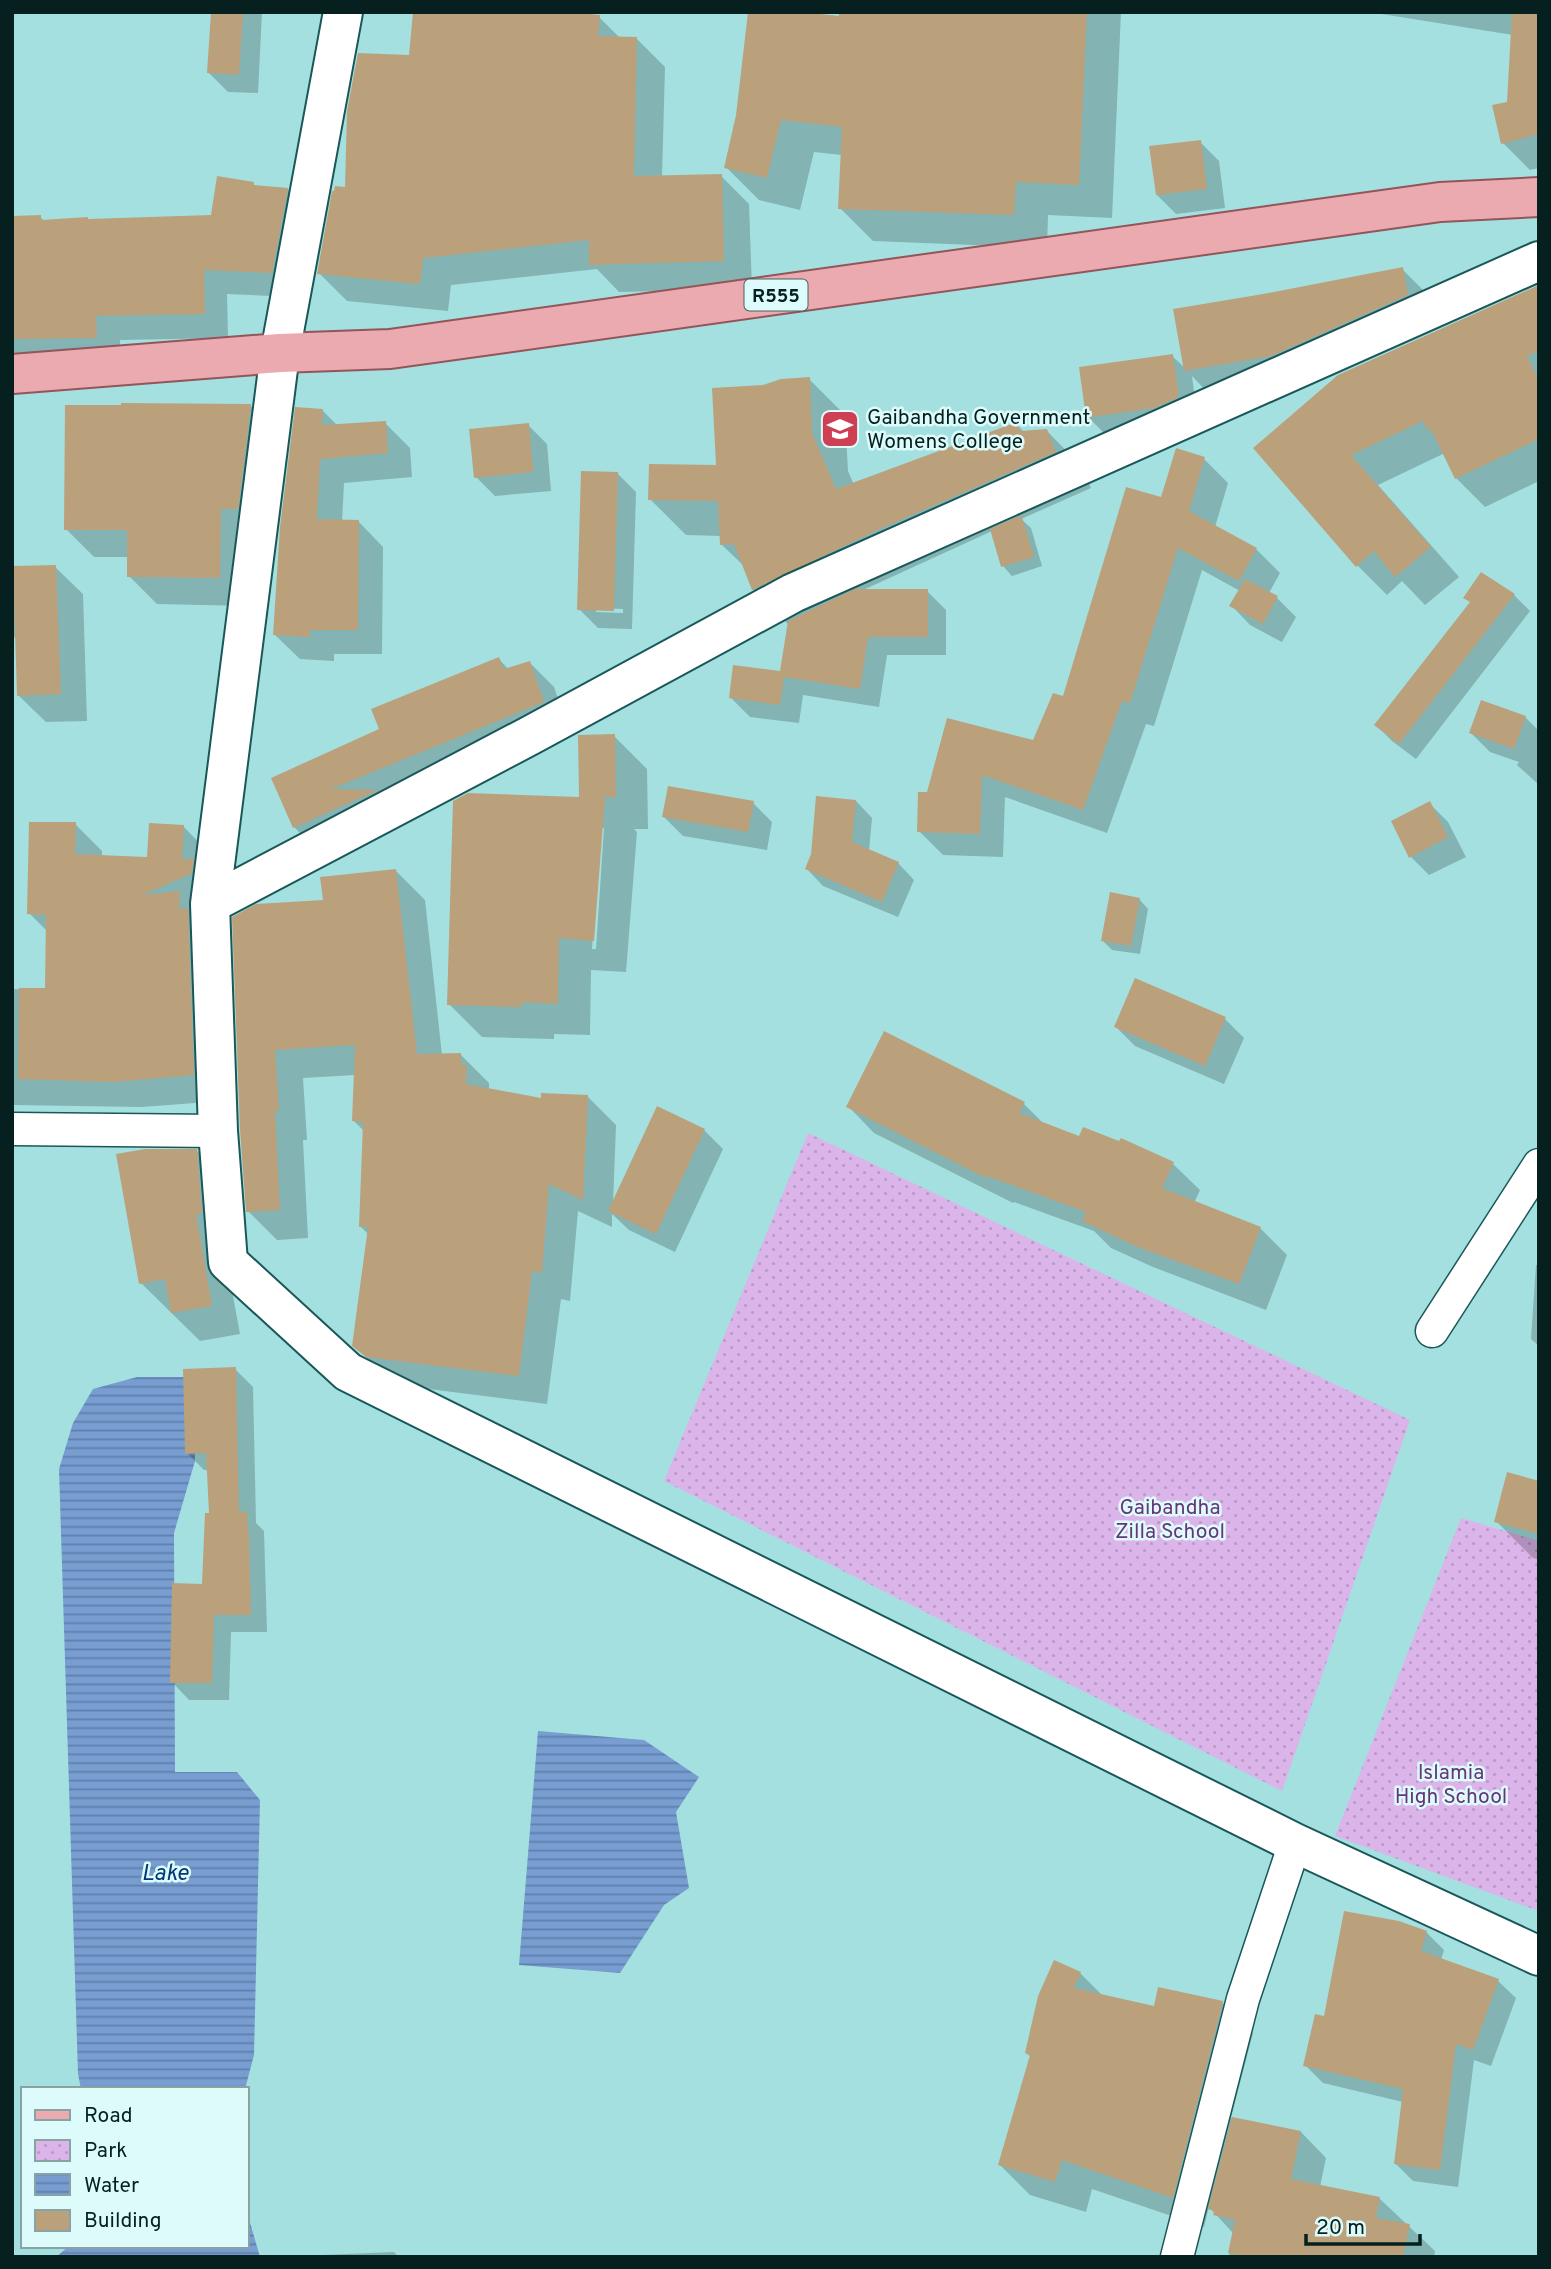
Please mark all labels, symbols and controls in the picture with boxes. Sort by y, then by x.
road number: R555 [744,280,808,310]
place label: Gaibandha Government Womens College [867,405,1091,456]
school or university icon: Gaibandha Government Womens College [819,408,861,450]
park label: Gaibandha Zilla School [1115,1495,1225,1546]
park label: Islamia High School [1395,1760,1507,1811]
water label: Lake [142,1860,190,1889]
legend [21,2087,248,2248]
text: Road [84,2103,133,2130]
text: Park [84,2138,127,2165]
text: Water [84,2173,139,2200]
scale bar [1306,2202,1420,2246]
text: Building [84,2208,162,2235]
text: 20 m [1316,2215,1365,2242]

